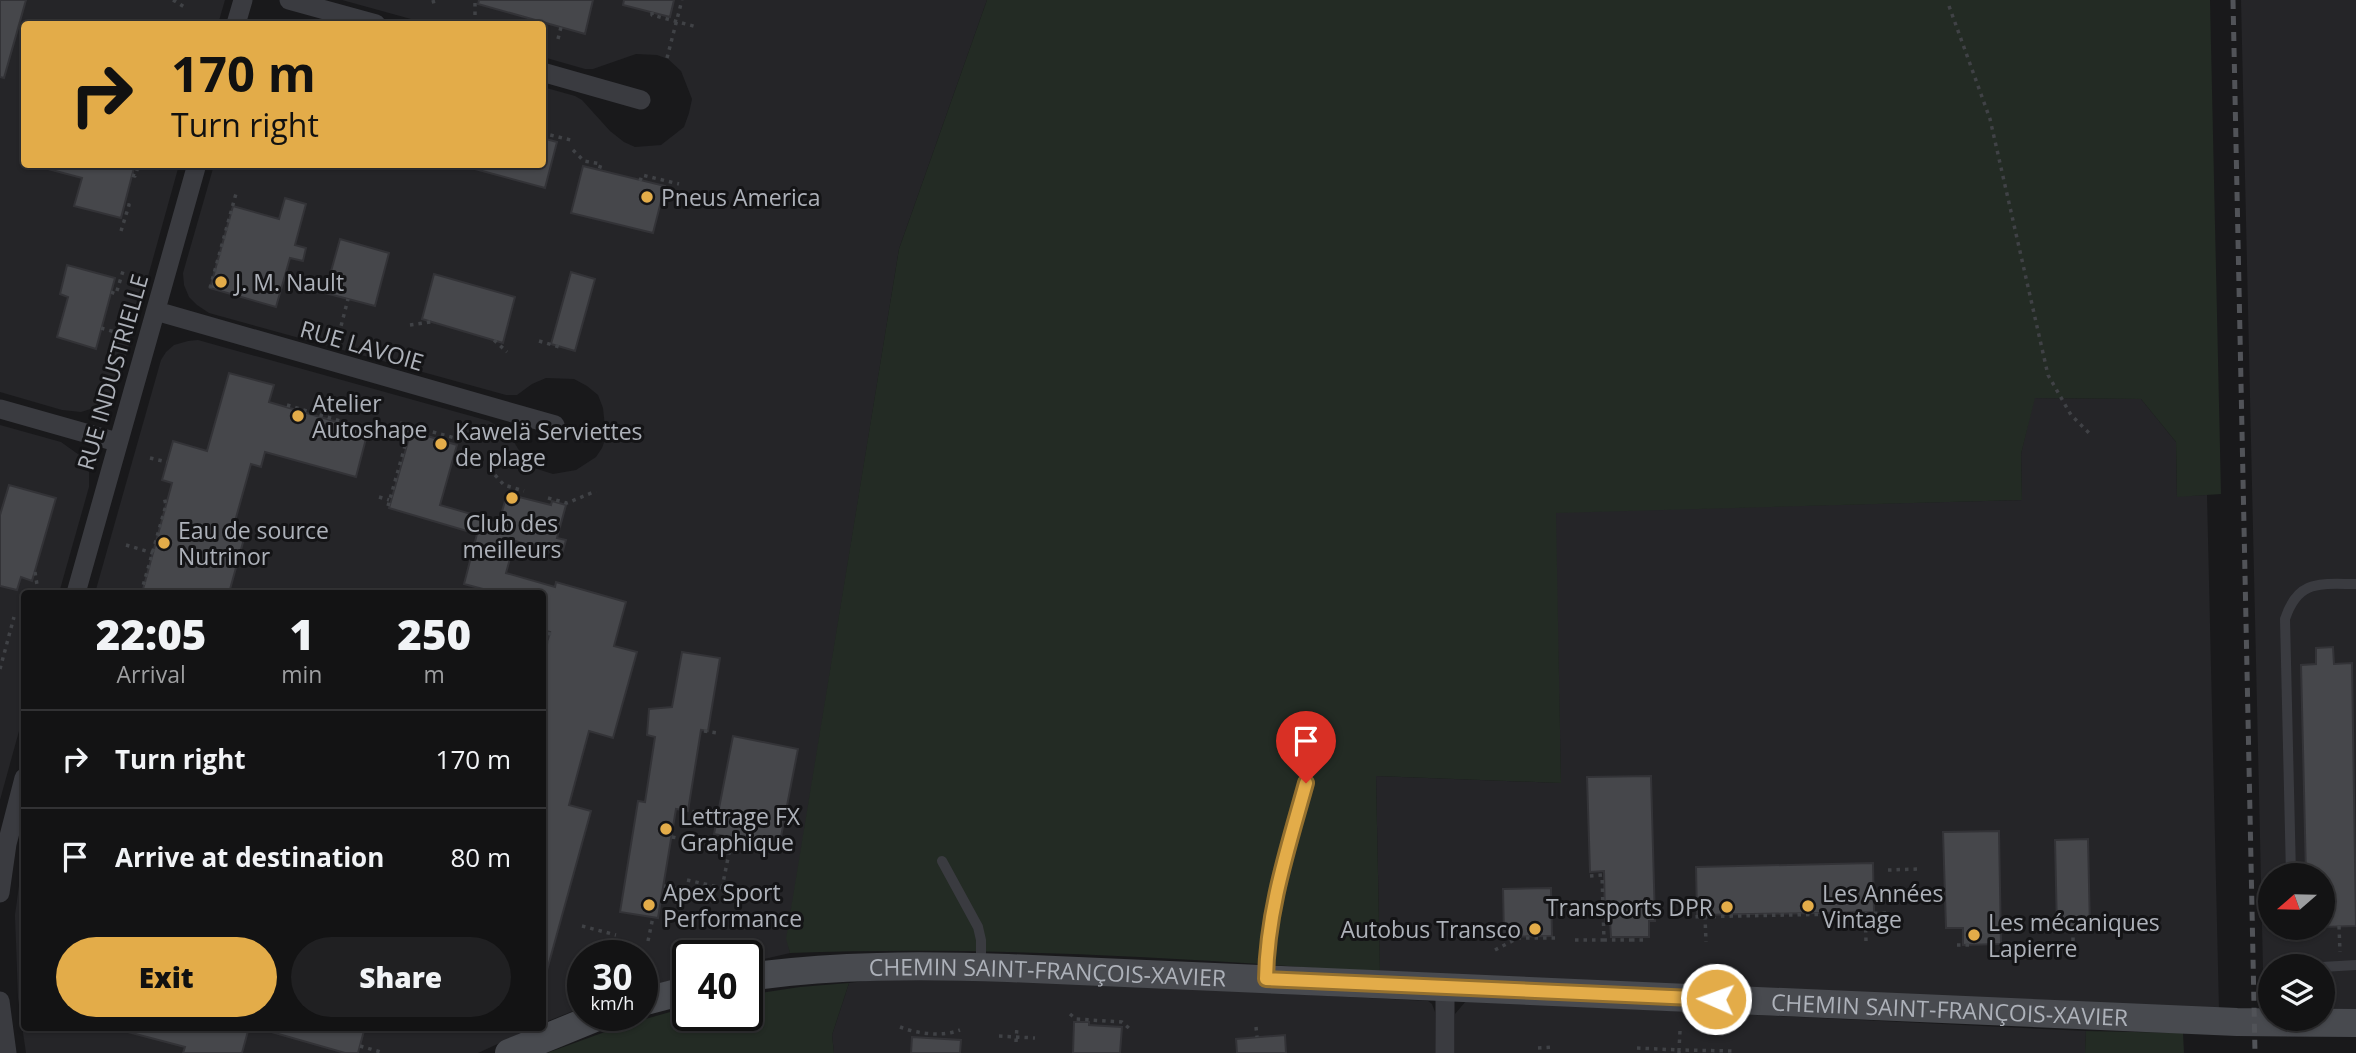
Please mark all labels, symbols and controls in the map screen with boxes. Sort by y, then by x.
text: 170 m [171,40,316,106]
icon: right [56,49,147,140]
text: Turn right [171,103,319,146]
place label: Pneus America [661,181,821,213]
marker: Pneus America [639,189,655,205]
place label: J. M. Nault [233,266,344,298]
street label: RUE INDUSTRIELLE [69,270,155,474]
marker: J. M. Nault [213,274,229,290]
street label: RUE LAVOIE [297,312,427,378]
place label: Atelier Autoshape [312,387,428,445]
marker: Atelier Autoshape [290,408,306,424]
place label: Kawelä Serviettes de plage [455,415,643,473]
marker: Kawelä Serviettes de plage [433,436,449,452]
marker: Club des meilleurs [504,490,520,506]
place label: Club des meilleurs [462,507,562,565]
place label: Eau de source Nutrinor [178,514,329,572]
marker: Eau de source Nutrinor [156,535,172,551]
text: 22:05 [96,605,206,662]
text: 1 [290,605,314,662]
text: 250 [397,605,471,662]
text: Arrival [117,658,186,690]
text: min [281,658,322,690]
text: m [424,658,445,690]
pin [1276,711,1336,783]
icon: arrive [1287,722,1325,760]
icon: right [56,740,94,778]
text: Turn right [115,741,246,777]
text: 170 m [436,741,511,777]
place label: Lettrage FX Graphique [680,800,801,858]
marker: Lettrage FX Graphique [658,821,674,837]
icon: arrive [56,838,94,876]
text: Arrive at destination [115,839,384,875]
text: 80 m [450,839,511,875]
north arrow [2258,863,2334,940]
map controls [2258,863,2335,1031]
place label: Apex Sport Performance [663,876,802,934]
place label: Les Années Vintage [1822,877,1943,935]
place label: Transports DPR [1546,891,1713,923]
marker: Apex Sport Performance [641,897,657,913]
marker: Les Années Vintage [1800,898,1816,914]
marker: Transports DPR [1719,899,1735,915]
place label: Les mécaniques Lapierre [1988,906,2160,964]
place label: Autobus Transco [1340,913,1521,945]
marker: Autobus Transco [1527,921,1543,937]
marker: Les mécaniques Lapierre [1966,927,1982,943]
button: Exit [56,937,277,1017]
button: Share [291,937,511,1017]
speed limit sign: 40 [672,940,763,1031]
street label: CHEMIN SAINT-FRANÇOIS-XAVIER [868,950,1227,994]
text: 30 [592,953,633,1000]
button: layers [2258,954,2335,1031]
position arrow [1679,962,1753,1036]
street label: CHEMIN SAINT-FRANÇOIS-XAVIER [1770,986,2129,1033]
text: km/h [591,991,634,1015]

